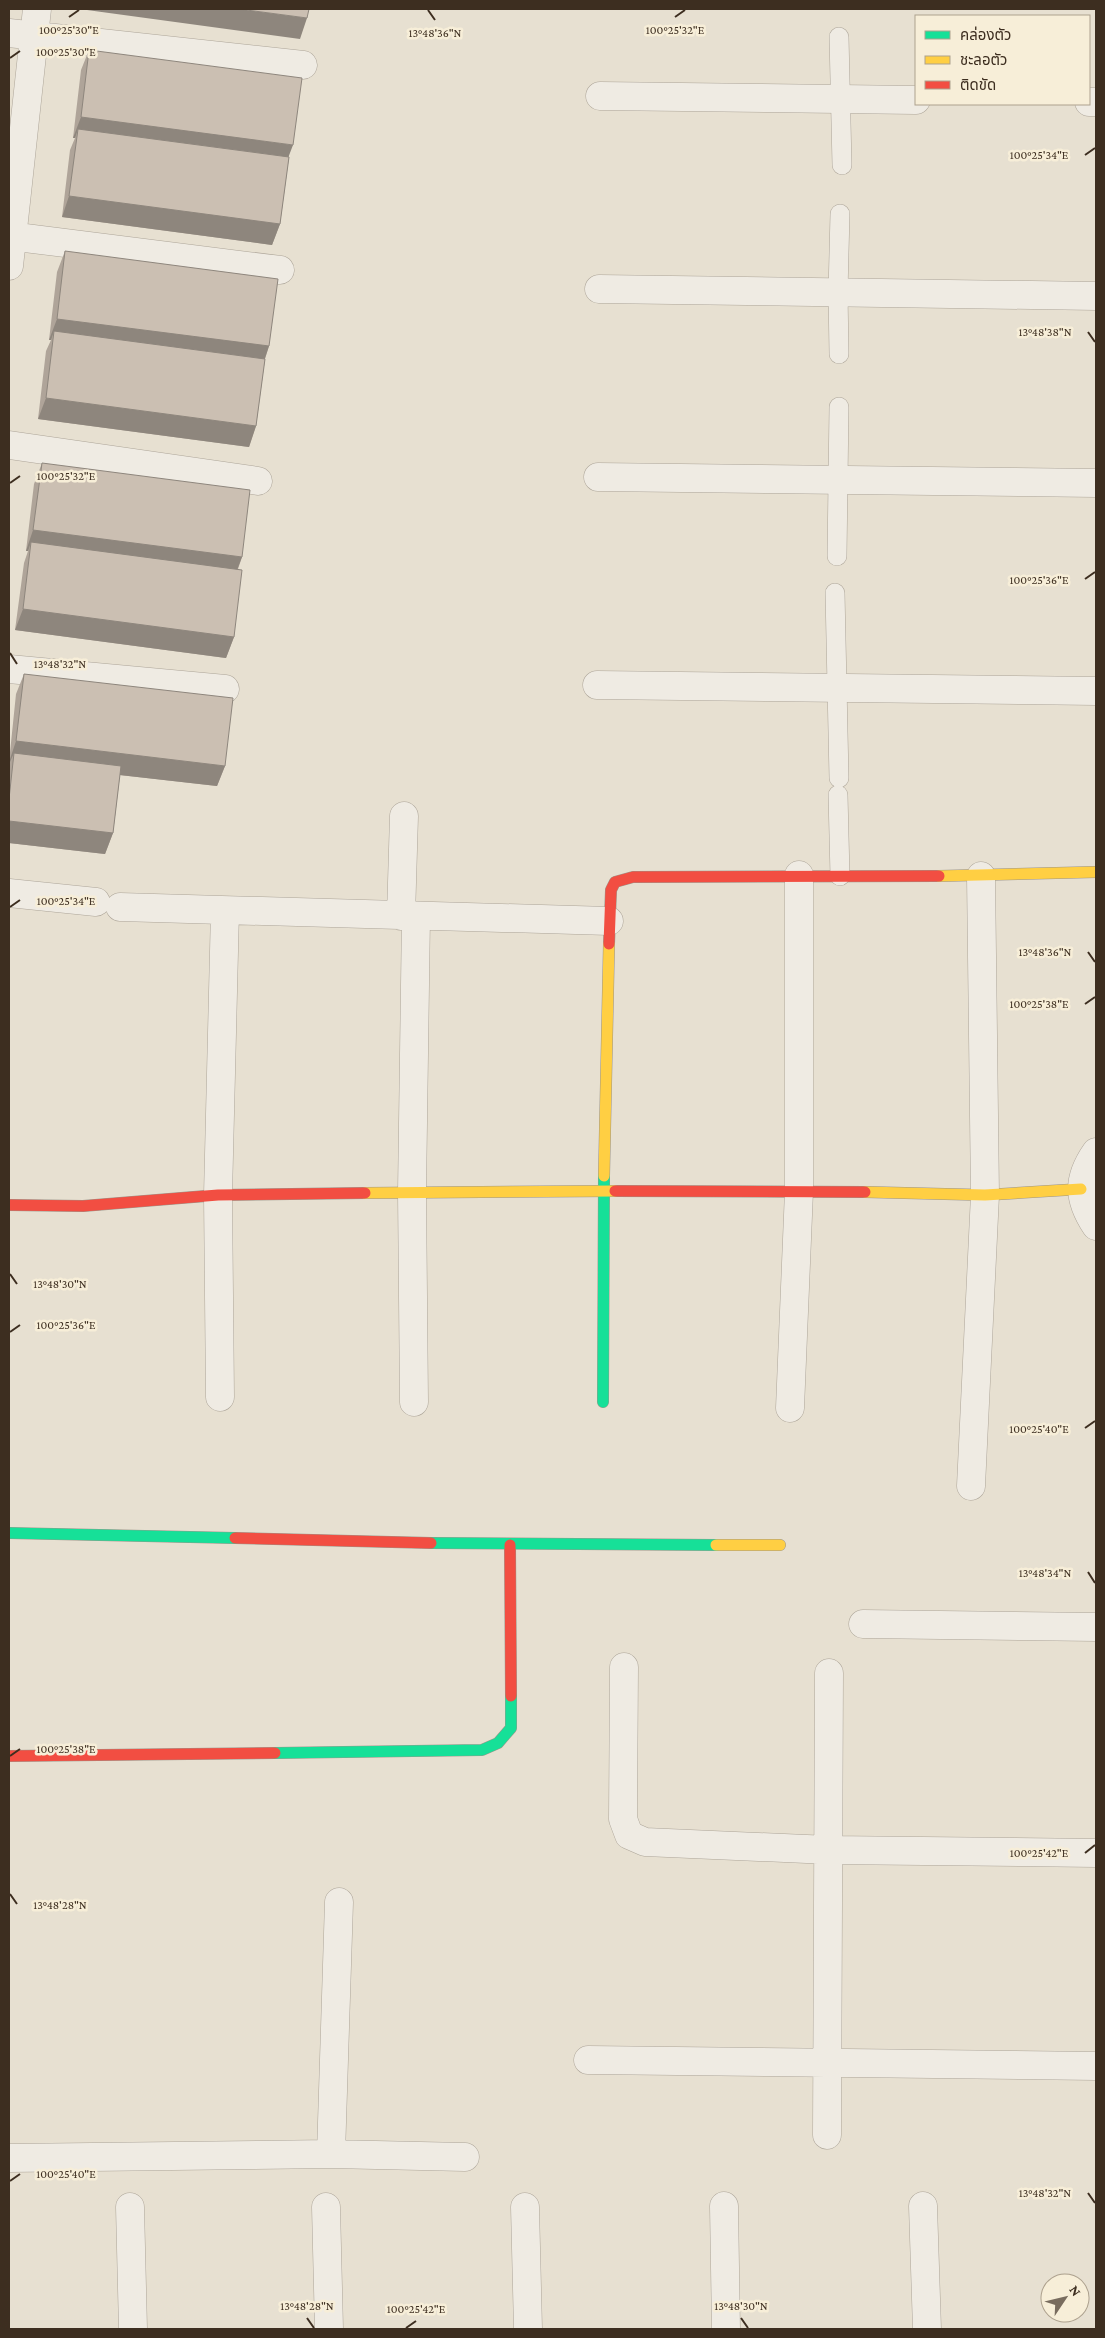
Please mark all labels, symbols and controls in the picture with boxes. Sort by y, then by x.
legend [915,15,1090,105]
text: 100°25'30"E [39,23,99,37]
text: 100°25'32"E [646,23,705,37]
text: 13°48'36"N [409,26,462,40]
text: คล่องตัว [960,26,1011,43]
text: 100°25'30"E [36,45,96,59]
text: ชะลอตัว [960,52,1007,68]
text: ติดขัด [960,77,996,93]
text: 100°25'34"E [1010,148,1069,162]
text: 13°48'38"N [1018,325,1072,339]
text: 100°25'32"E [37,469,96,483]
text: 100°25'36"E [1010,573,1069,587]
text: 13°48'32"N [34,657,86,671]
text: 100°25'34"E [37,894,96,908]
text: 13°48'36"N [1019,945,1072,959]
text: 100°25'38"E [1009,997,1069,1011]
text: 13°48'30"N [33,1277,87,1291]
text: 100°25'36"E [37,1318,96,1332]
text: 100°25'40"E [1009,1422,1069,1436]
text: 13°48'34"N [1019,1566,1071,1580]
text: 100°25'38"E [36,1742,96,1756]
text: 100°25'42"E [1010,1846,1069,1860]
text: 13°48'28"N [33,1898,87,1912]
text: 100°25'40"E [36,2167,96,2181]
text: 13°48'32"N [1019,2186,1071,2200]
north arrow [1040,2273,1090,2323]
text: N [1066,2282,1085,2299]
text: 13°48'28"N [280,2299,334,2313]
text: 13°48'30"N [714,2299,768,2313]
text: 100°25'42"E [387,2302,446,2316]

